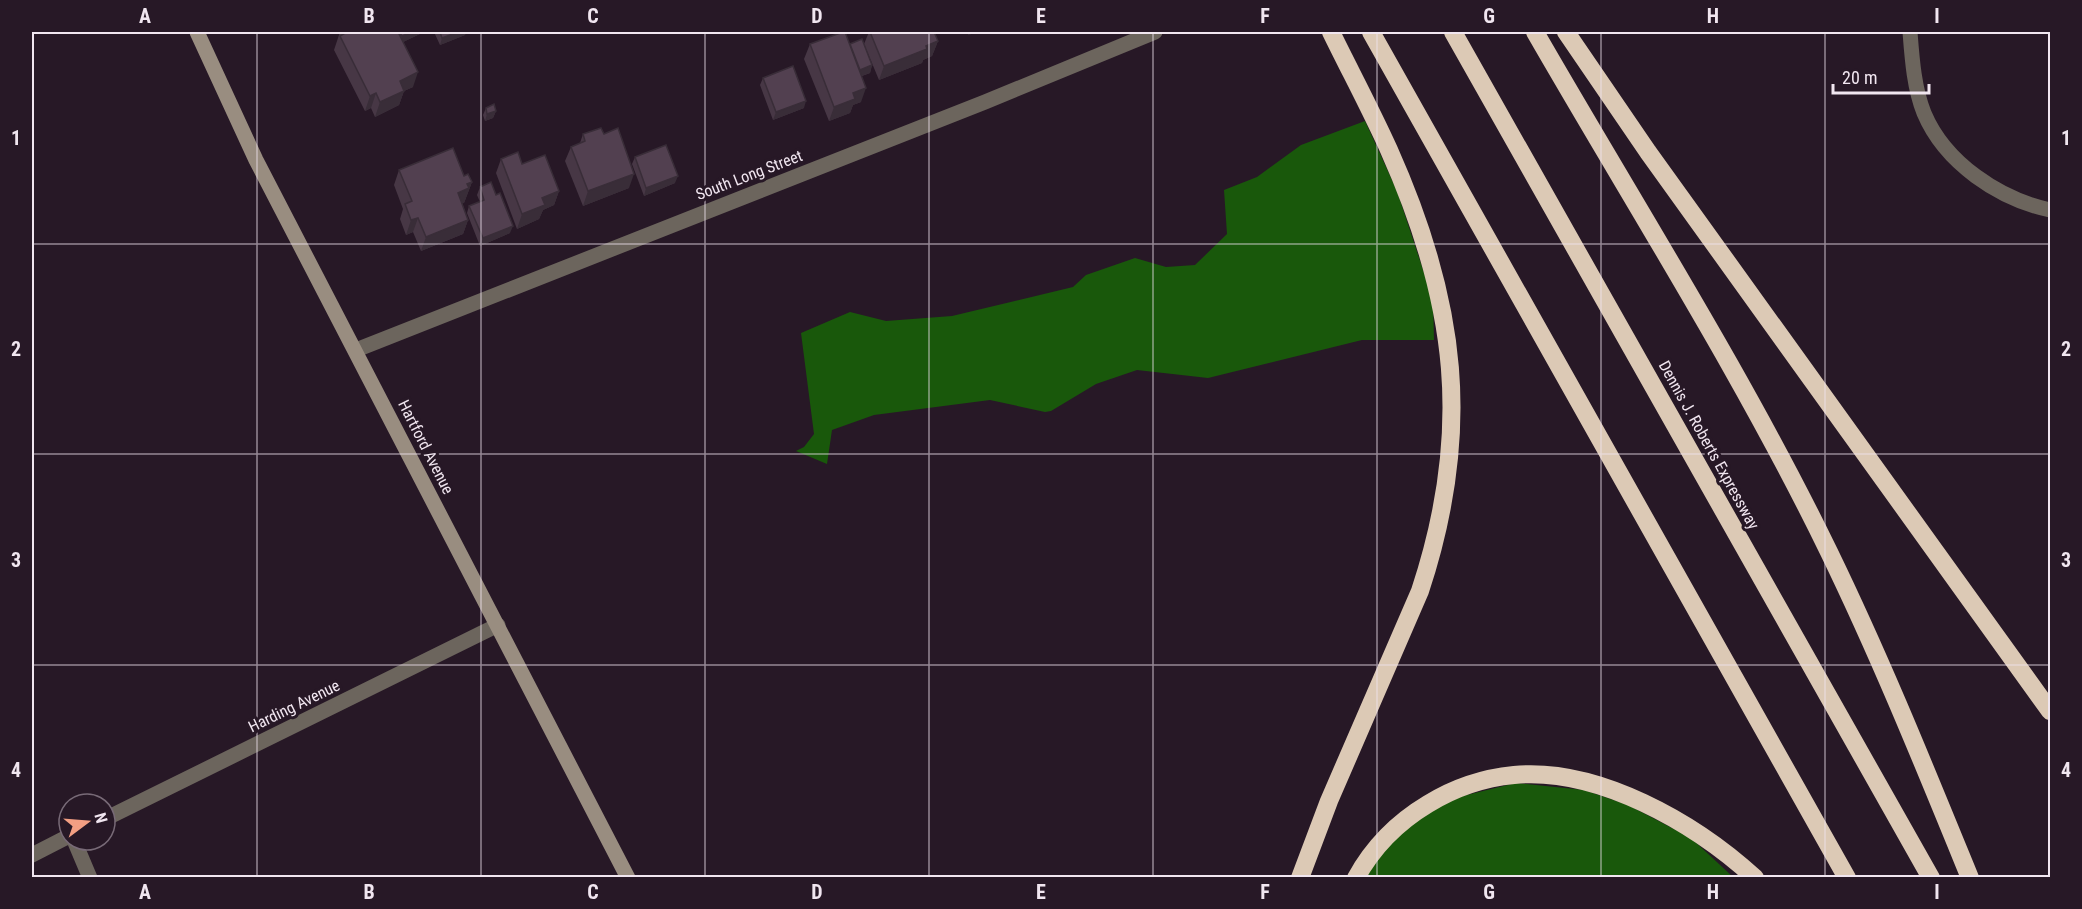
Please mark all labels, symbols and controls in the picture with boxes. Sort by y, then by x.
text: A [139,4,151,28]
text: B [363,4,375,28]
text: C [587,4,599,28]
text: D [811,4,823,28]
text: E [1036,4,1046,28]
text: F [1260,4,1270,28]
text: G [1483,4,1495,28]
text: H [1707,4,1719,28]
text: I [1934,4,1940,28]
scale bar [1833,57,1929,95]
text: 20 m [1842,67,1877,88]
text: 1 [11,126,21,150]
text: 1 [2061,126,2071,150]
street label: South Long Street [693,146,805,204]
text: 2 [11,337,21,361]
text: 2 [2061,337,2071,361]
street label: Dennis J. Roberts Expressway [1655,357,1763,533]
street label: Hartford Avenue [394,397,458,497]
text: 3 [11,548,21,572]
text: 3 [2061,548,2071,572]
street label: Harding Avenue [245,676,343,736]
text: 4 [11,758,21,782]
text: 4 [2061,758,2071,782]
north arrow [57,792,117,852]
text: N [90,811,111,825]
text: A [139,880,151,904]
text: B [363,880,375,904]
text: C [587,880,599,904]
text: D [811,880,823,904]
text: E [1036,880,1046,904]
text: F [1260,880,1270,904]
text: G [1483,880,1495,904]
text: H [1707,880,1719,904]
text: I [1934,880,1940,904]

